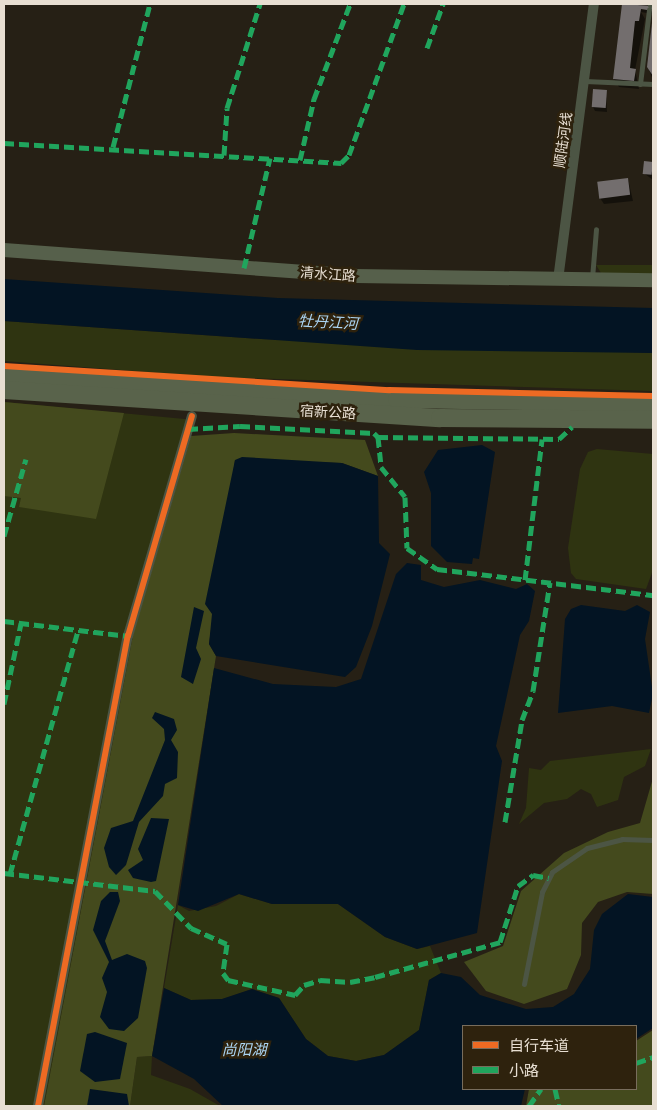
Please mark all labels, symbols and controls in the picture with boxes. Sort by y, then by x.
street label: 顺陆河线 [551,111,575,169]
street label: 清水江路 [299,264,357,284]
water label: 牡丹江河 [298,311,358,333]
street label: 宿新公路 [300,402,356,422]
legend [462,1025,637,1090]
text: 自行车道 [509,1035,569,1055]
water label: 尚阳湖 [222,1041,266,1059]
text: 小路 [509,1060,539,1080]

